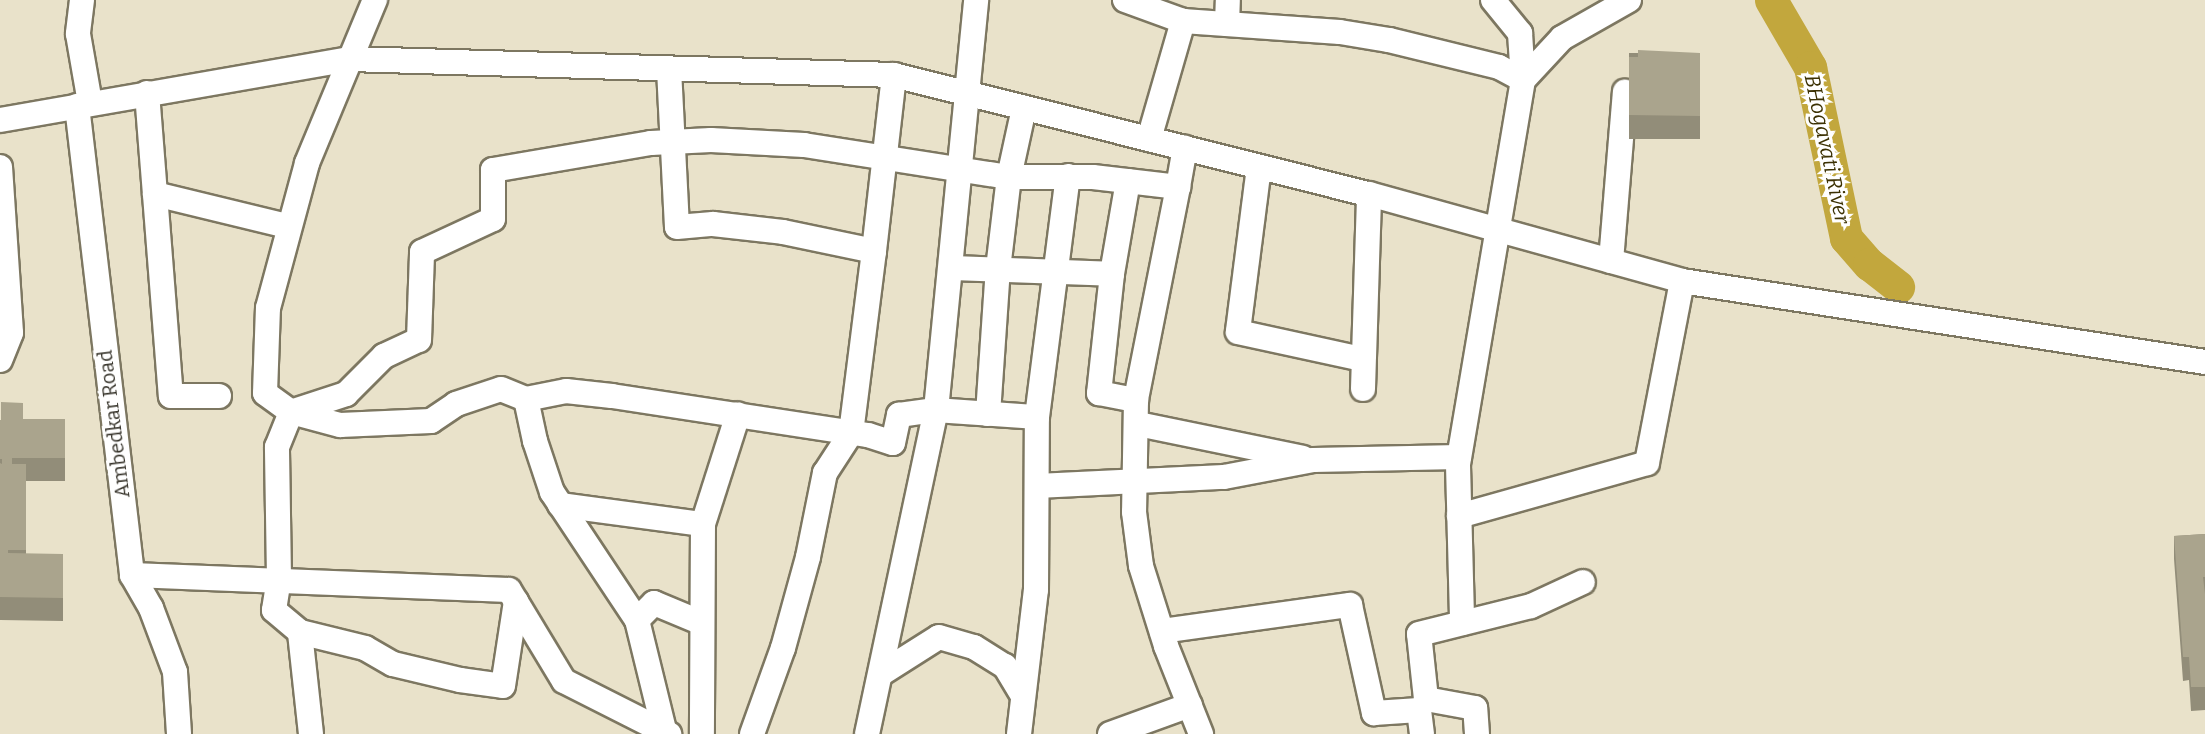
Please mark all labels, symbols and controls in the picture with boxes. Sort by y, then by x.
water label: BHogavati River [1799,72,1855,226]
street label: Ambedkar Road [93,349,135,499]

